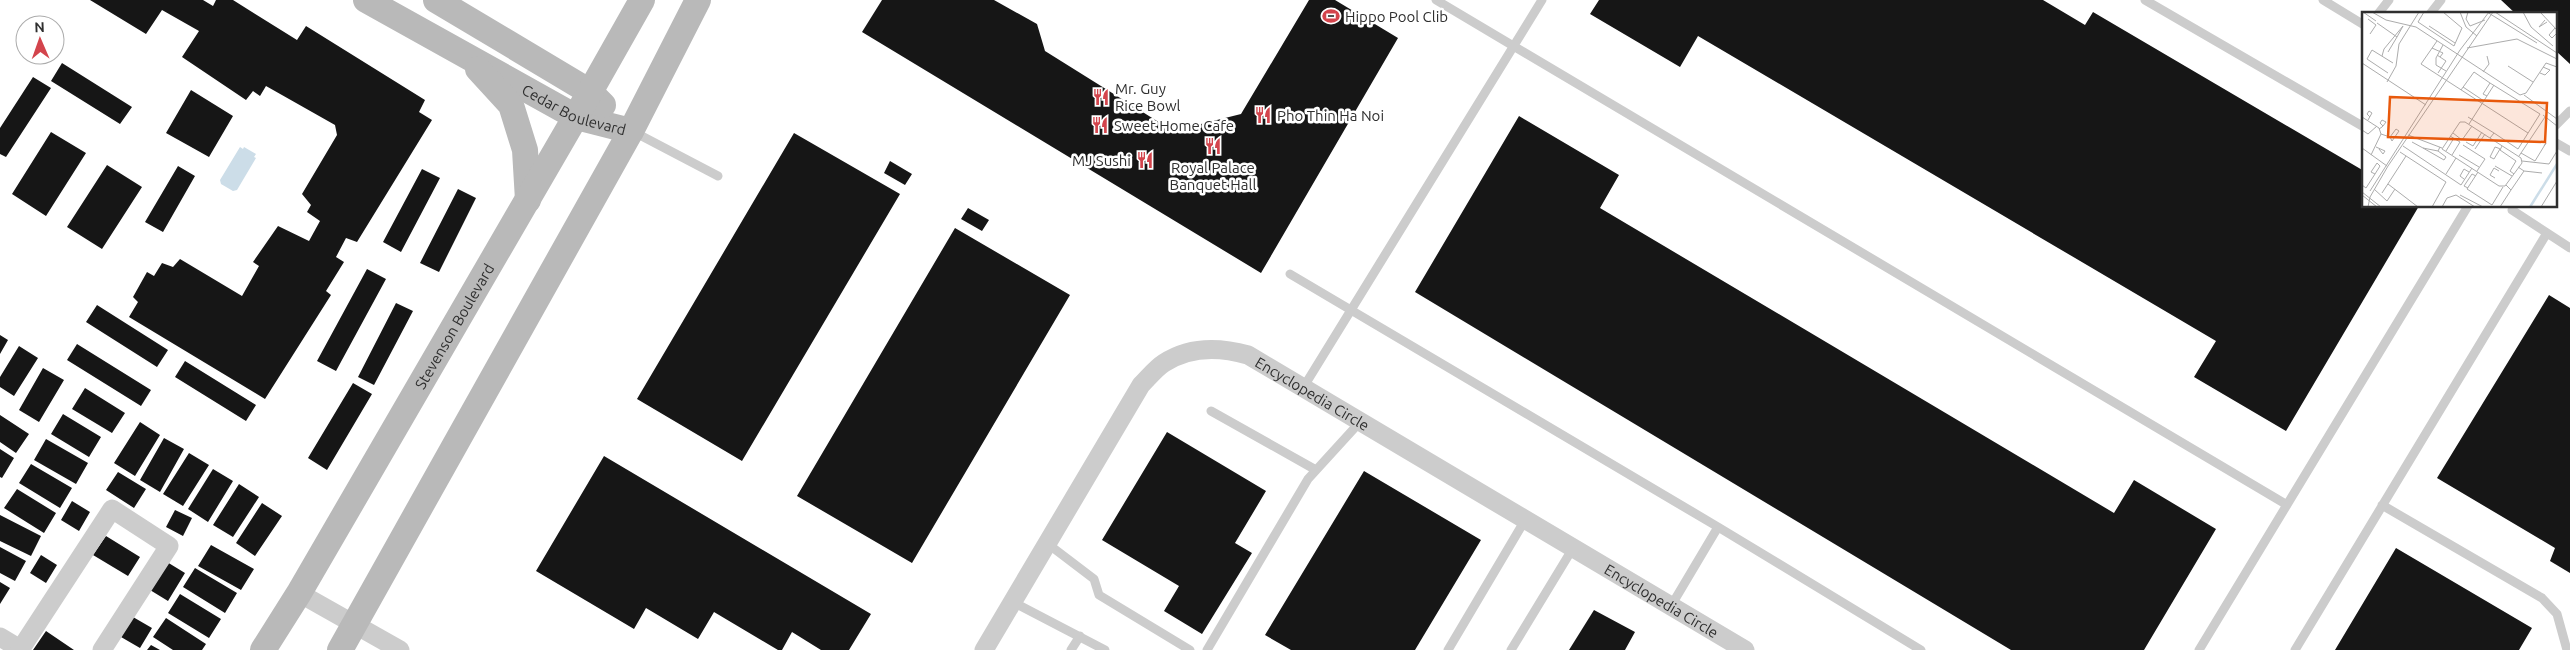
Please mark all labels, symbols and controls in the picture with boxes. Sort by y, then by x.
sports icon: Hippo Pool Clib [1321,6,1341,26]
place label: Hippo Pool Clib [1345,8,1448,25]
inset map [2362,12,2558,208]
north arrow [15,15,65,65]
text: N [34,19,45,35]
street label: Cedar Boulevard [519,80,628,138]
place label: Mr. Guy Rice Bowl [1115,80,1181,114]
restaurant icon: Mr. Guy Rice Bowl [1091,87,1111,107]
restaurant icon: Pho Thin Ha Noi [1253,105,1273,125]
place label: Pho Thin Ha Noi [1277,107,1384,124]
restaurant icon: Sweet Home Cafe [1090,115,1110,135]
place label: Sweet Home Cafe [1114,117,1234,134]
restaurant icon: Royal Palace Banquet Hall [1203,136,1223,156]
restaurant icon: MJ Sushi [1135,150,1155,170]
place label: MJ Sushi [1072,152,1131,169]
place label: Royal Palace Banquet Hall [1170,159,1256,193]
street label: Stevenson Boulevard [411,260,497,392]
street label: Encyclopedia Circle [1252,353,1372,434]
street label: Encyclopedia Circle [1602,560,1722,641]

